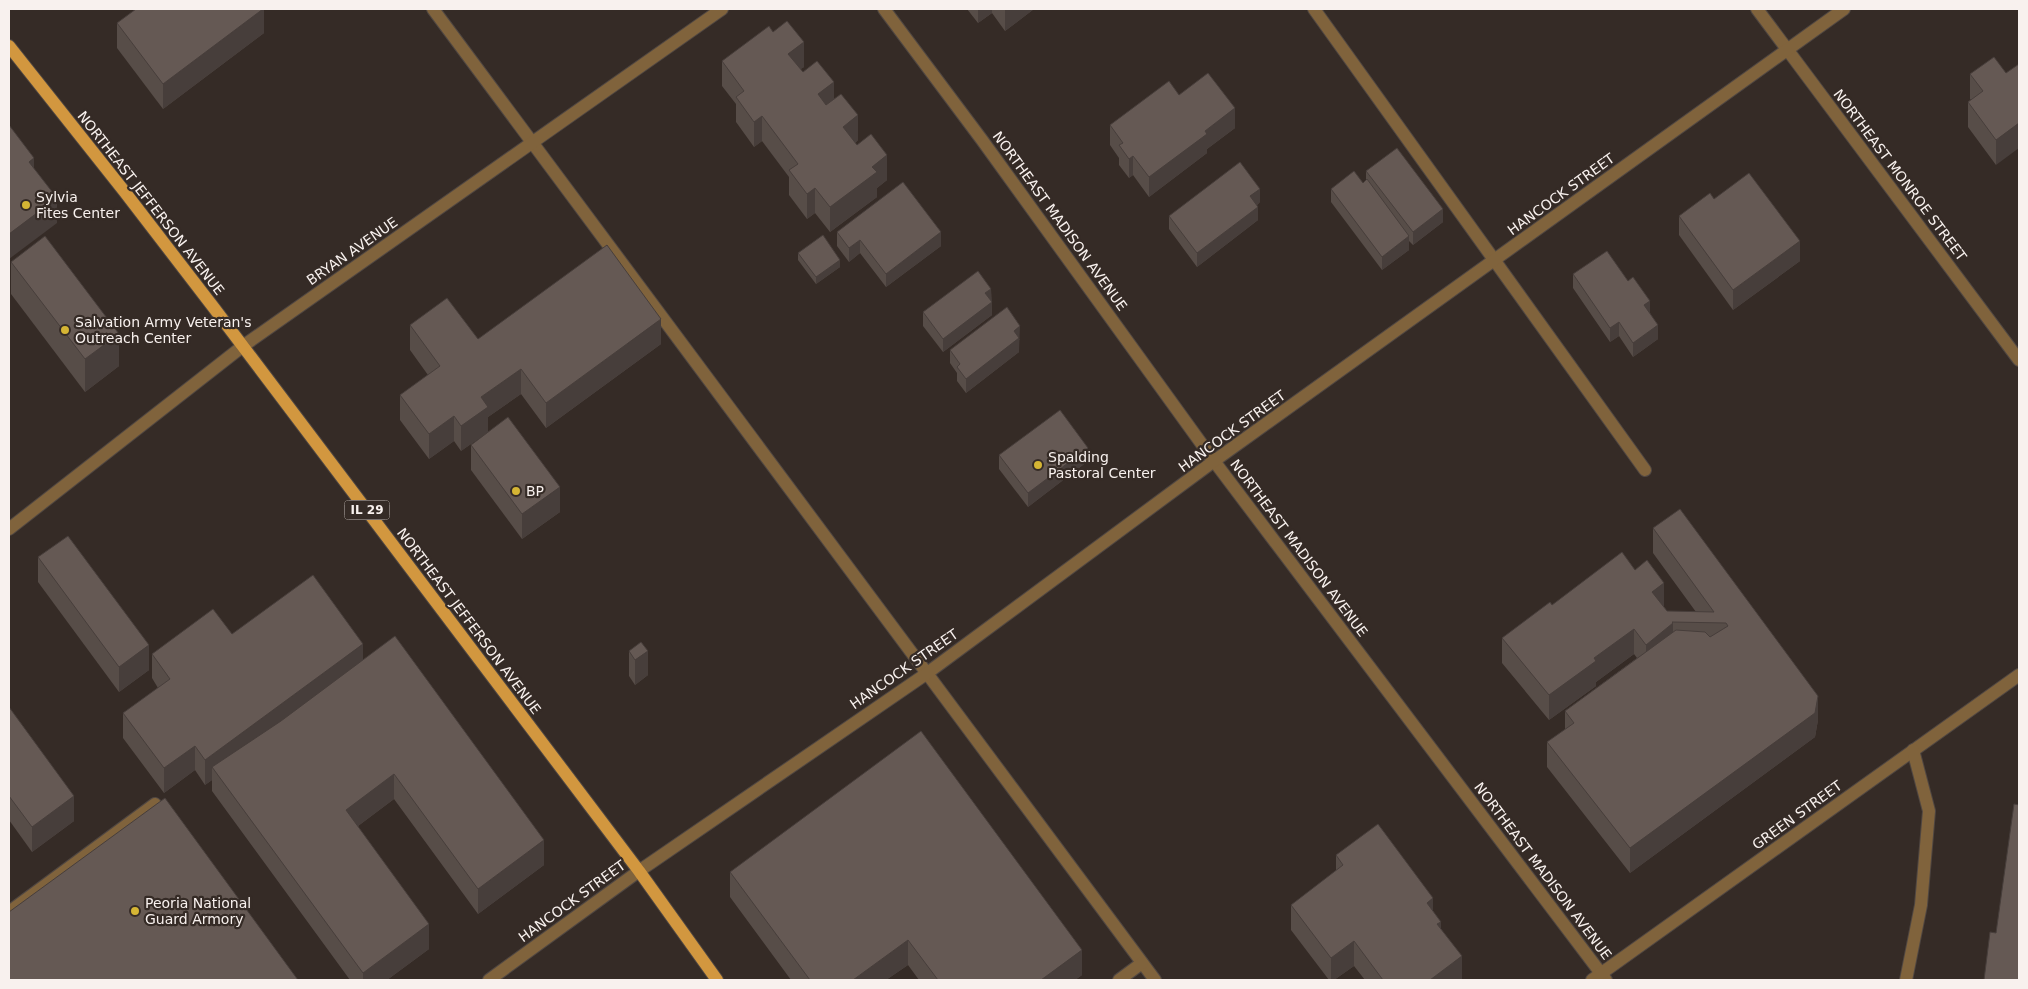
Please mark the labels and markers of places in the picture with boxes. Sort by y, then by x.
place label: Sylvia Fites Center [36,189,120,221]
marker: Sylvia Fites Center [20,199,32,211]
place label: Salvation Army Veteran's Outreach Center [75,314,252,346]
marker: Salvation Army Veteran's Outreach Center [59,324,71,336]
place label: Spalding Pastoral Center [1048,449,1156,481]
marker: Spalding Pastoral Center [1032,459,1044,471]
place label: BP [526,483,544,499]
marker: BP [510,485,522,497]
place label: Peoria National Guard Armory [145,895,251,927]
marker: Peoria National Guard Armory [129,905,141,917]

